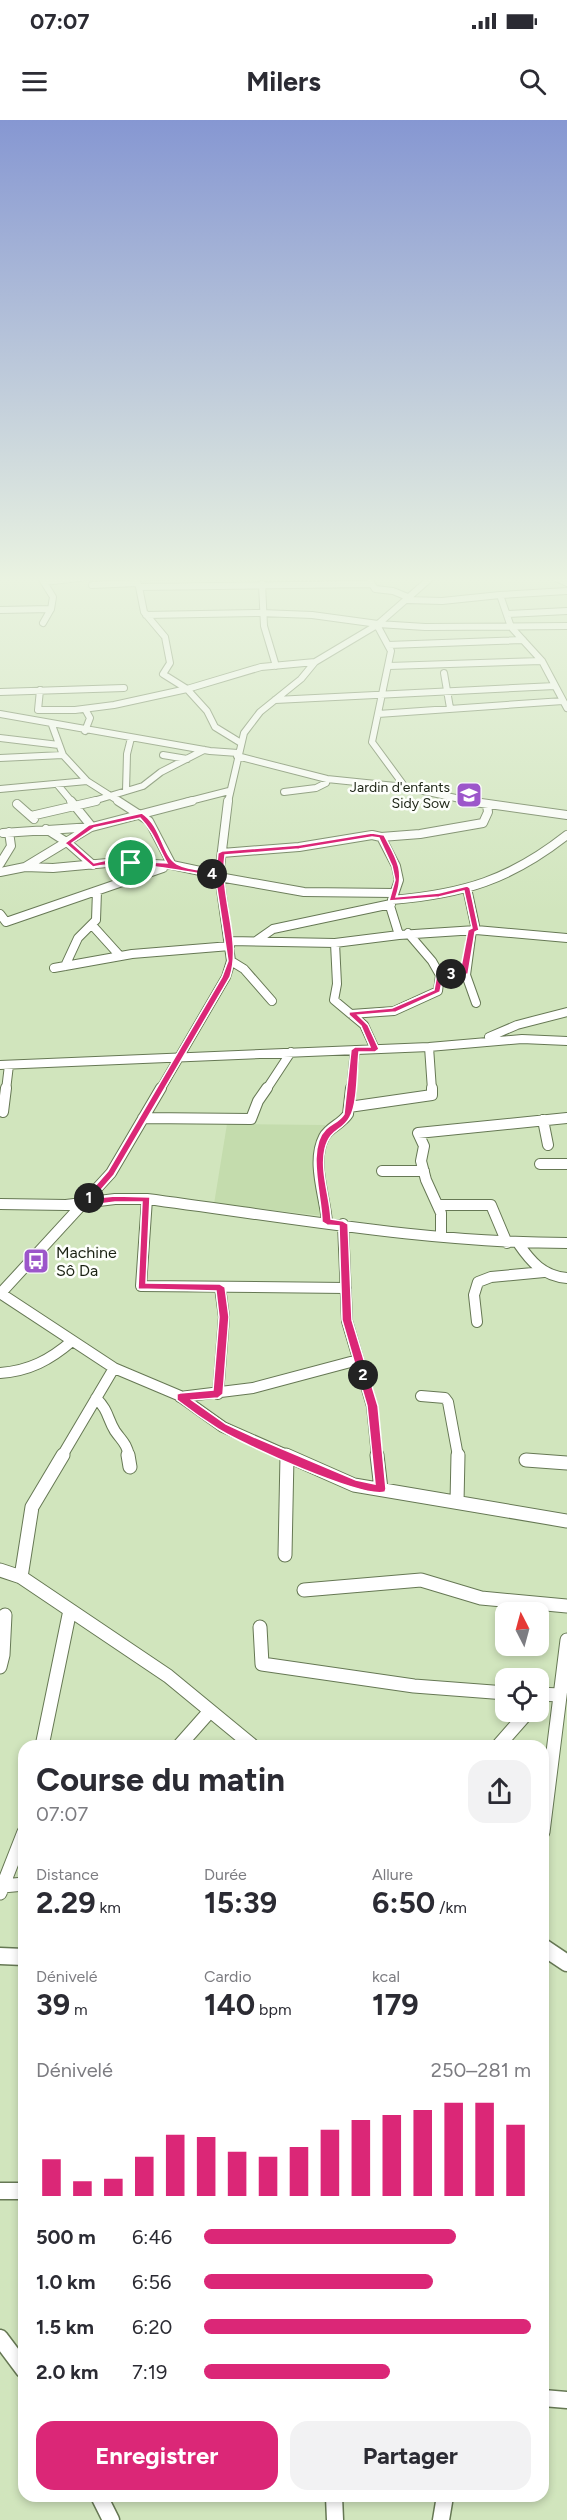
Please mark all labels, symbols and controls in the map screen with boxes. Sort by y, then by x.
text: 07:07 [30,8,90,35]
icon: menu [18,65,51,98]
text: Milers [246,65,321,98]
icon: search [516,65,549,98]
place label: Jardin d'enfants Sidy Sow [350,779,450,812]
school or university icon: Jardin d'enfants Sidy Sow [454,780,484,810]
pin [105,837,156,888]
icon: arrive [114,846,147,879]
pin: 4 [197,859,227,889]
text: 4 [207,864,217,883]
pin: 3 [436,959,466,989]
text: 3 [447,964,455,983]
pin: 1 [74,1183,104,1213]
text: 1 [86,1188,92,1207]
place label: Machine Sô Da [56,1243,117,1280]
bus stop icon: Machine Sô Da [21,1246,51,1276]
pin: 2 [348,1360,378,1390]
text: 2 [358,1365,368,1384]
north arrow [495,1602,549,1656]
map controls [495,1602,549,1722]
button: locate [495,1668,549,1722]
text: Course du matin [36,1760,285,1799]
button: share [468,1760,531,1823]
text: 07:07 [36,1802,88,1826]
text: Distance [36,1865,99,1884]
text: Durée [204,1865,247,1884]
text: Allure [372,1865,413,1884]
text: 2.29 [36,1884,96,1921]
text: 15:39 [204,1884,277,1921]
text: 6:50 [372,1884,435,1921]
text: km [96,1898,121,1917]
text: /km [435,1898,467,1917]
text: Dénivelé [36,1967,98,1986]
text: Cardio [204,1967,251,1986]
text: kcal [372,1967,400,1986]
text: 39 [36,1986,70,2023]
text: 140 [204,1986,255,2023]
text: 179 [372,1986,419,2023]
text: m [70,2000,88,2019]
text: bpm [255,2000,292,2019]
text: Dénivelé [36,2058,113,2082]
text: 250–281 m [431,2058,531,2082]
text: 500 m [36,2225,96,2249]
text: 6:46 [132,2225,172,2249]
text: 1.0 km [36,2270,95,2294]
text: 6:56 [132,2270,171,2294]
text: 1.5 km [36,2315,94,2339]
text: 6:20 [132,2315,172,2339]
text: 2.0 km [36,2360,98,2384]
text: 7:19 [132,2360,167,2384]
button: Enregistrer [36,2421,278,2490]
button: Partager [290,2421,531,2490]

